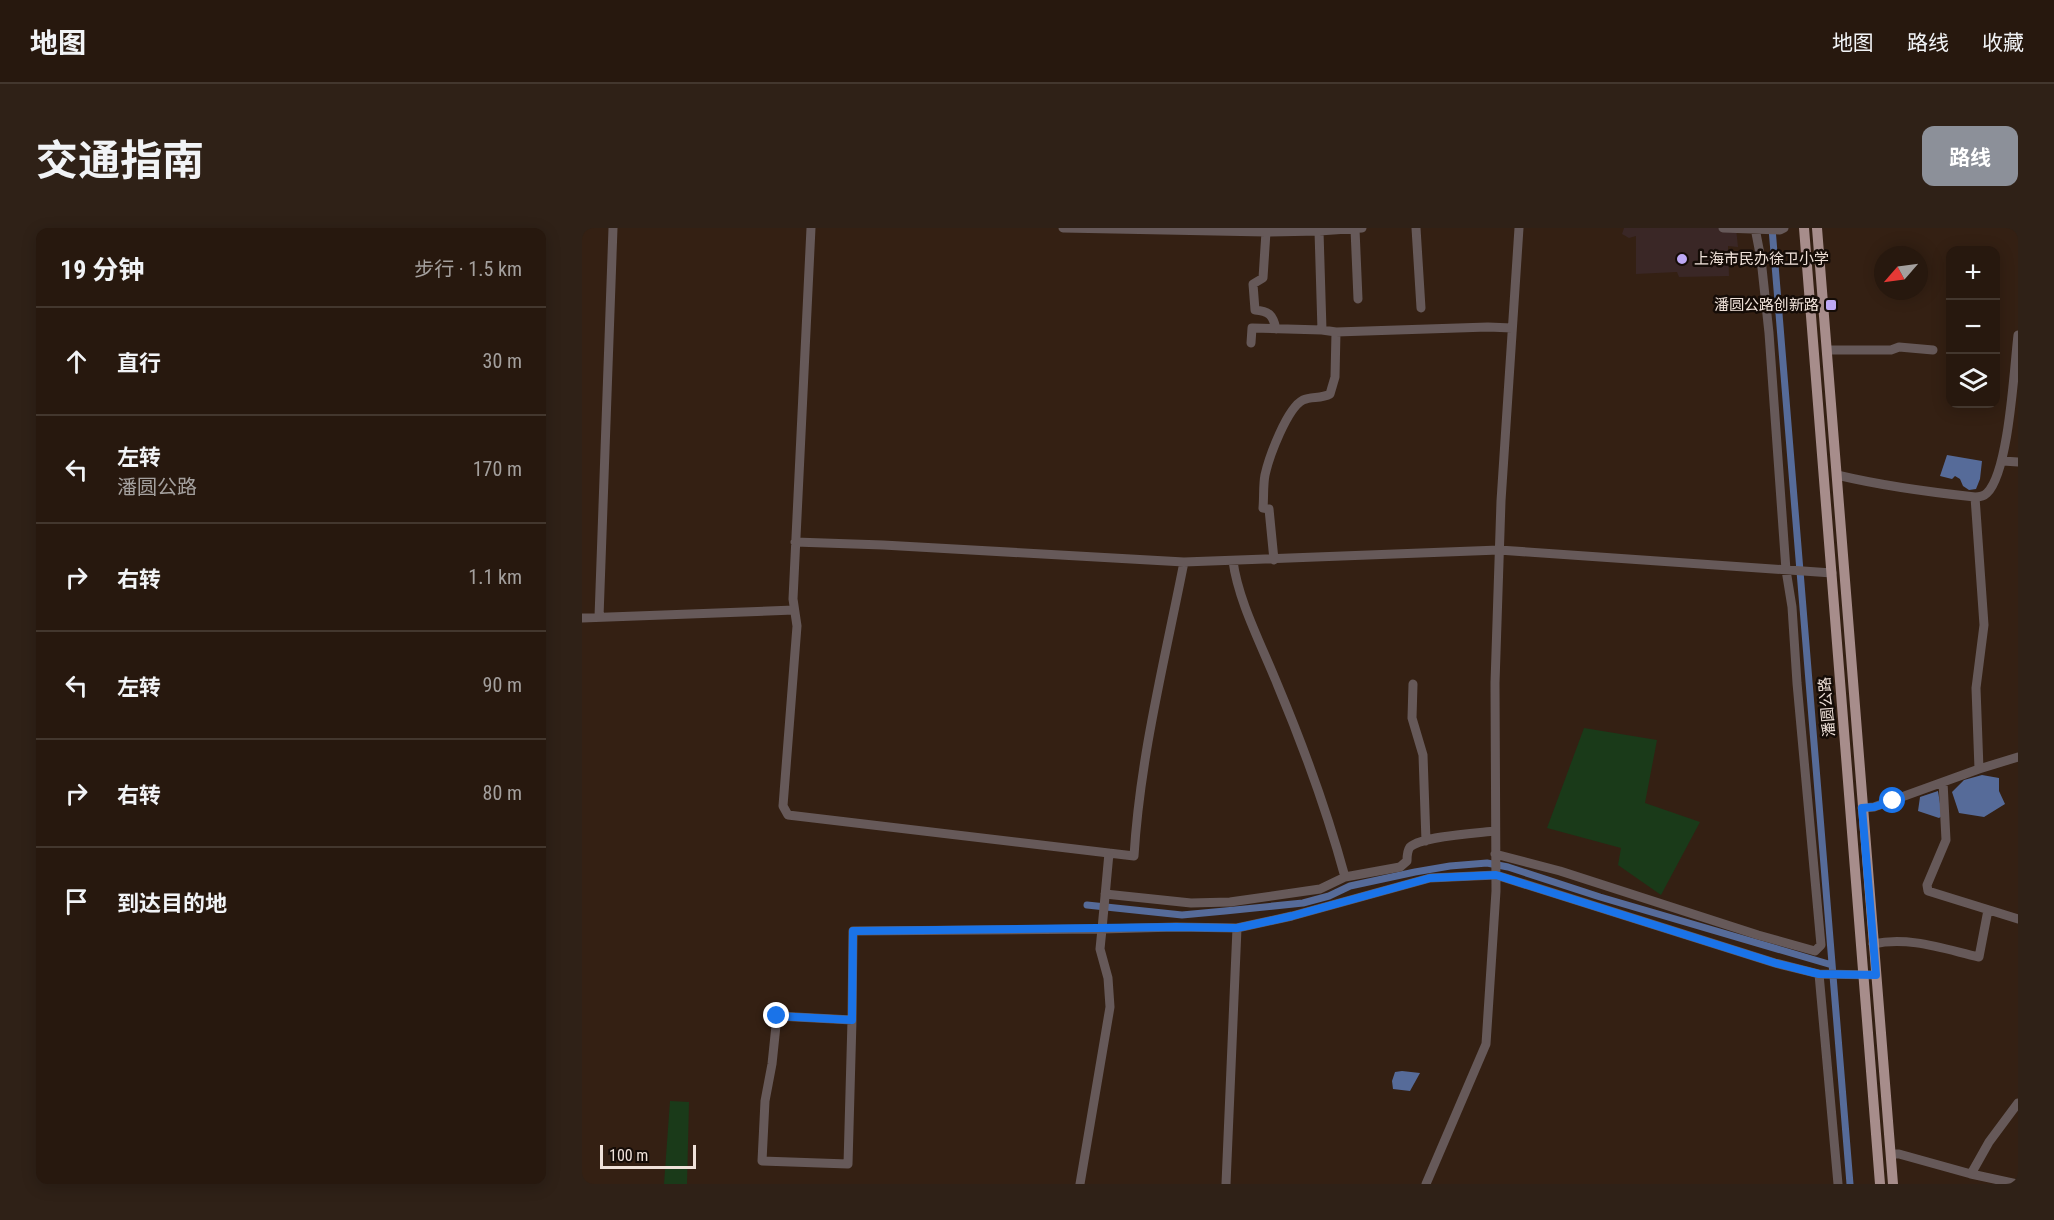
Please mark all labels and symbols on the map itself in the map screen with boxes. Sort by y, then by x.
north arrow [1874,246,1928,300]
place label: 上海市民办徐卫小学 [1694,250,1829,268]
marker: 上海市民办徐卫小学 [1675,252,1689,266]
place label: 潘圆公路创新路 [1714,296,1819,314]
marker: 潘圆公路创新路 [1824,298,1838,312]
street label: 潘圆公路 [1815,676,1839,738]
route start [1879,787,1905,813]
route end [763,1002,789,1028]
scale bar [600,1142,696,1170]

